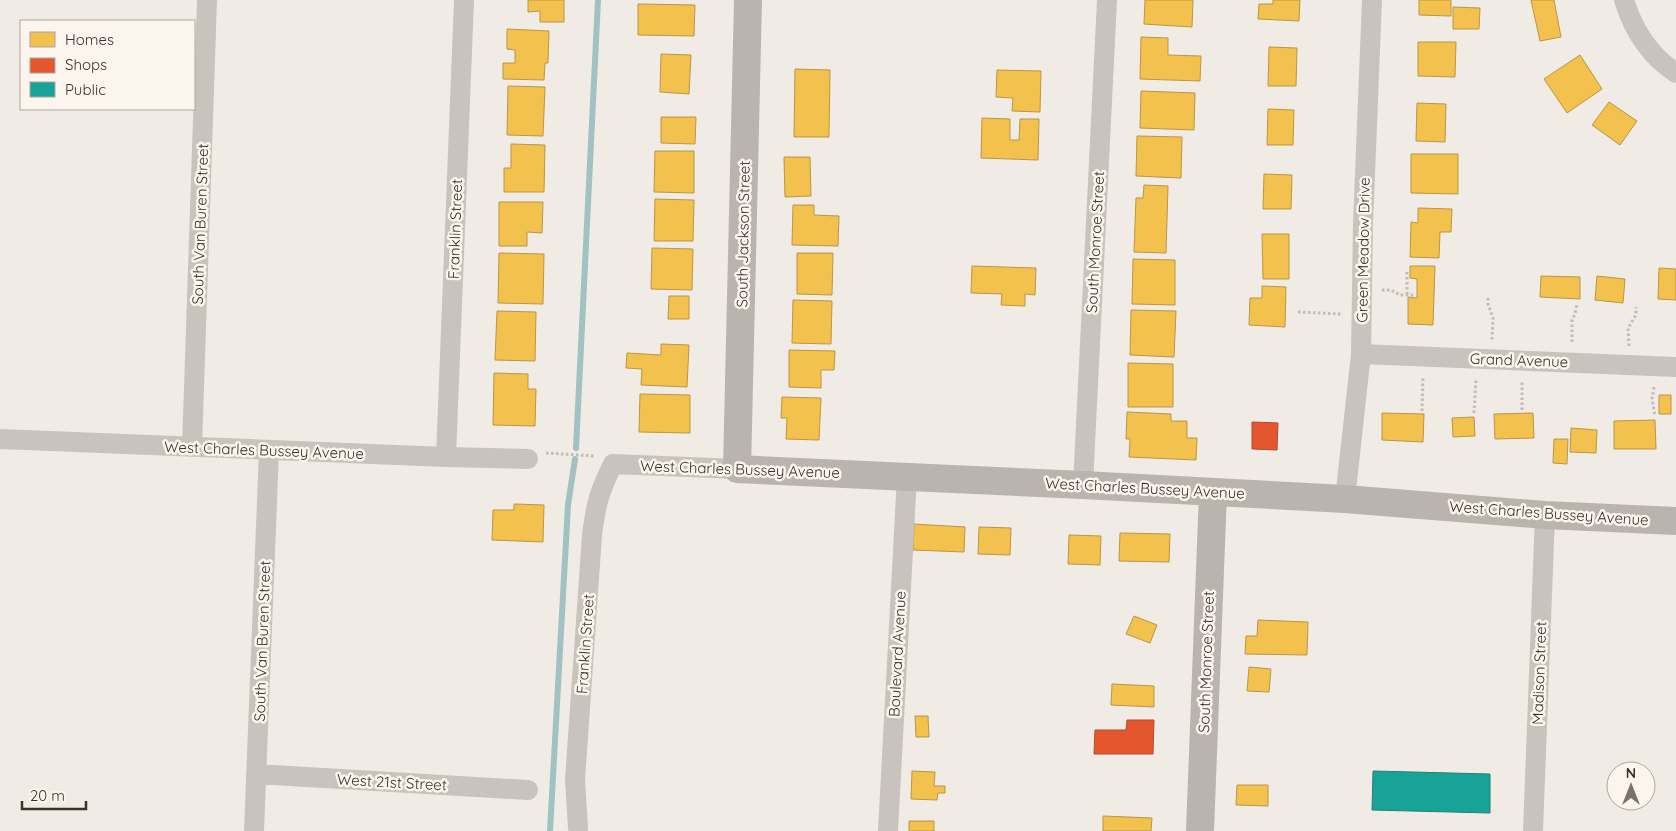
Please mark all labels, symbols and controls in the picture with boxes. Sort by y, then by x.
legend [20,20,195,110]
text: Homes [65,30,114,49]
text: Shops [65,55,107,74]
text: Public [65,80,106,99]
street label: South Van Buren Street [188,143,212,305]
street label: South Jackson Street [732,160,754,308]
street label: South Monroe Street [1082,171,1108,313]
street label: Green Meadow Drive [1352,177,1374,323]
street label: Franklin Street [444,179,466,279]
street label: Grand Avenue [1470,349,1568,371]
street label: West Charles Bussey Avenue [164,437,364,463]
street label: West Charles Bussey Avenue [640,456,840,482]
street label: West Charles Bussey Avenue [1045,473,1245,503]
street label: West Charles Bussey Avenue [1449,497,1649,529]
street label: South Van Buren Street [250,560,274,722]
street label: Boulevard Avenue [884,591,910,717]
street label: South Monroe Street [1194,591,1218,733]
street label: Franklin Street [572,593,598,695]
street label: Madison Street [1528,621,1550,725]
north arrow [1606,761,1656,811]
text: N [1626,764,1636,782]
street label: West 21st Street [337,770,447,794]
scale bar [22,778,86,810]
text: 20 m [30,786,65,805]

